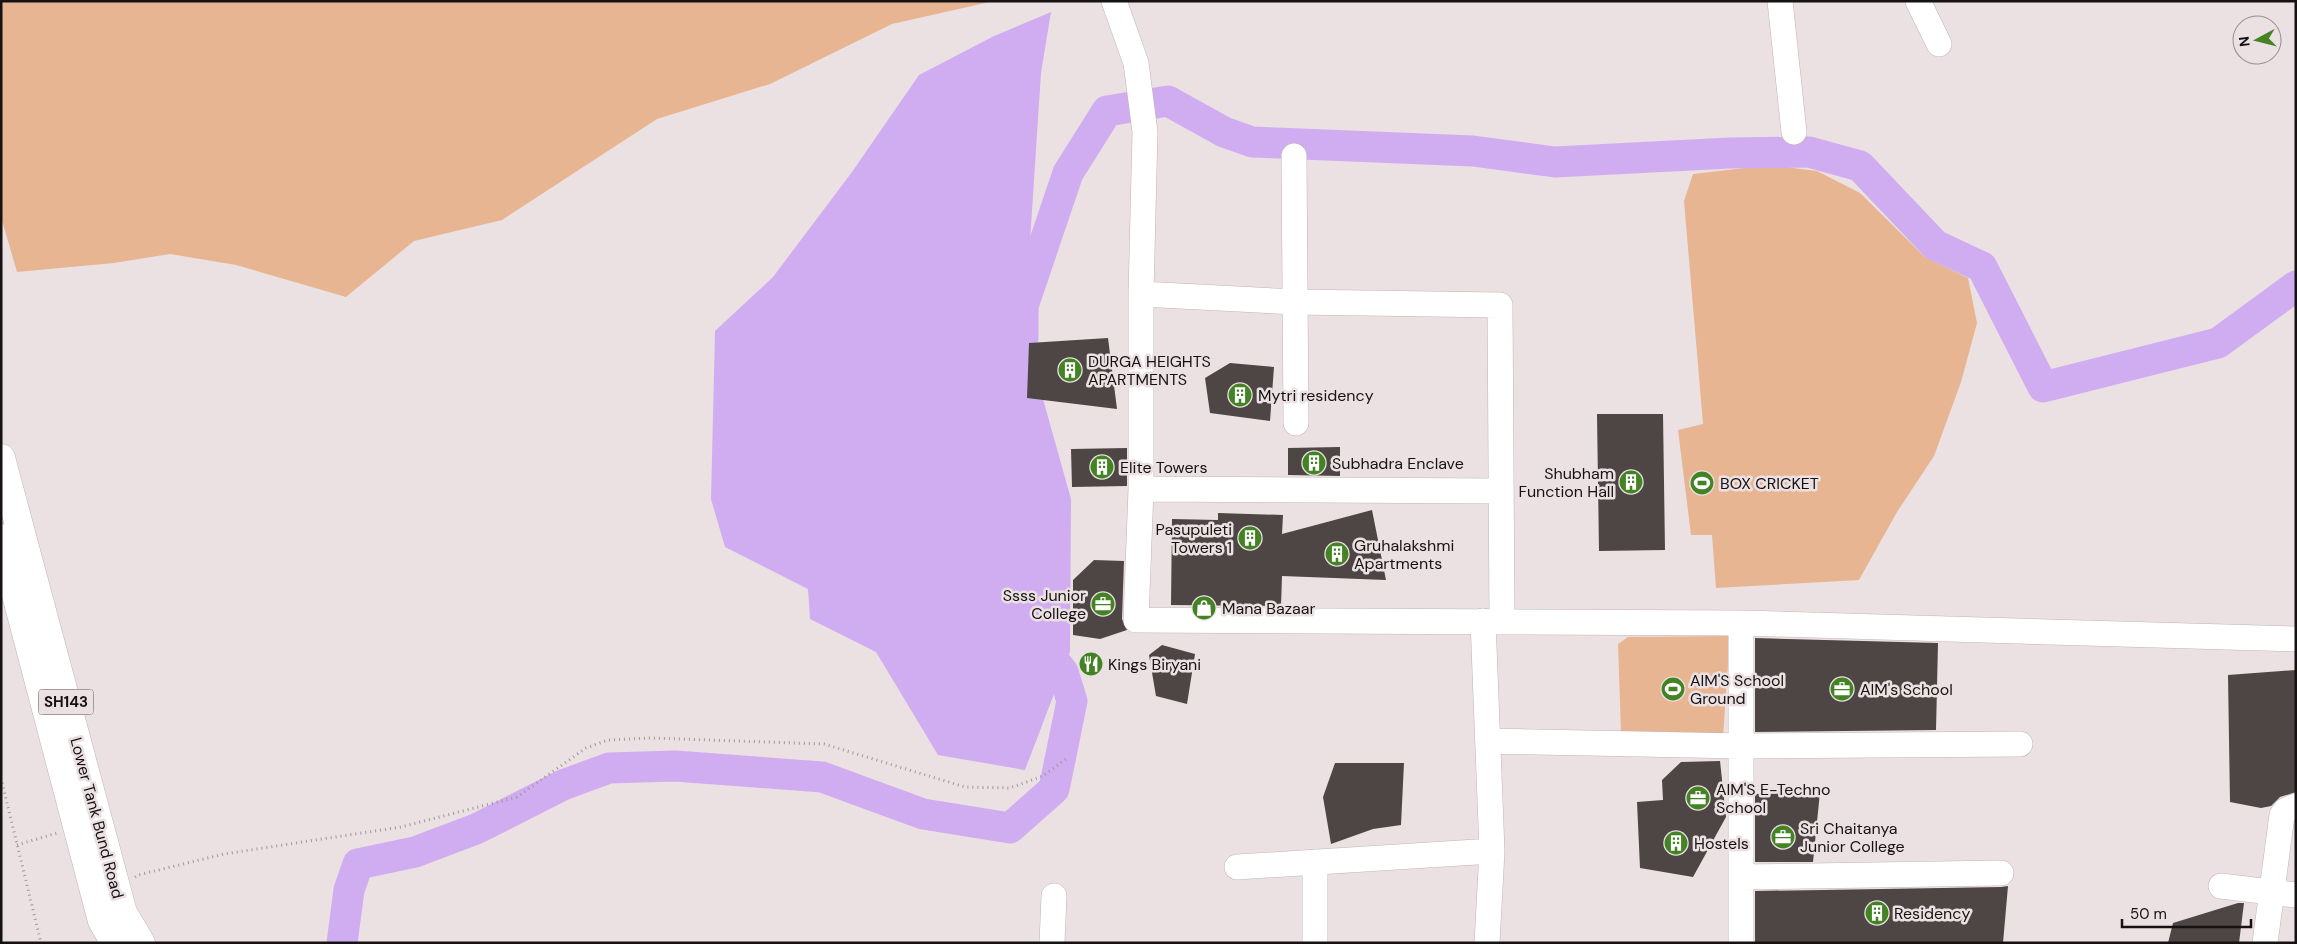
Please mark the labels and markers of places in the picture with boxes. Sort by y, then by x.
place label: DURGA HEIGHTS APARTMENTS [1088,351,1211,390]
building icon: DURGA HEIGHTS APARTMENTS [1057,357,1083,383]
building icon: Mytri residency [1227,382,1253,408]
place label: Mytri residency [1258,385,1374,406]
building icon: Subhadra Enclave [1301,450,1327,476]
place label: Subhadra Enclave [1332,453,1464,474]
building icon: Elite Towers [1089,454,1115,480]
place label: Elite Towers [1120,457,1208,478]
place label: Shubham Function Hall [1518,463,1614,502]
building icon: Shubham Function Hall [1618,469,1644,495]
sports icon: BOX CRICKET [1689,470,1715,496]
place label: BOX CRICKET [1720,473,1819,494]
place label: Pasupuleti Towers 1 [1156,519,1232,558]
building icon: Pasupuleti Towers 1 [1237,525,1263,551]
place label: Gruhalakshmi Apartments [1354,535,1454,574]
building icon: Gruhalakshmi Apartments [1324,541,1350,567]
place label: Ssss Junior College [1003,585,1086,624]
office icon: Ssss Junior College [1090,591,1116,617]
shop icon: Mana Bazaar [1191,595,1217,621]
place label: Mana Bazaar [1222,598,1315,619]
restaurant icon: Kings Biryani [1078,651,1104,677]
place label: Kings Biryani [1108,654,1201,675]
place label: AIM'S School Ground [1690,670,1784,709]
sports icon: AIM'S School Ground [1660,676,1686,702]
office icon: AIM's School [1829,676,1855,702]
place label: AIM's School [1860,679,1953,700]
place label: AIM'S E-Techno School [1716,779,1830,818]
office icon: AIM'S E-Techno School [1685,785,1711,811]
place label: Sri Chaitanya Junior College [1800,818,1905,857]
office icon: Sri Chaitanya Junior College [1770,824,1796,850]
building icon: Hostels [1663,830,1689,856]
place label: Hostels [1694,833,1749,854]
building icon: Residency [1864,900,1890,926]
place label: Residency [1894,903,1970,924]

